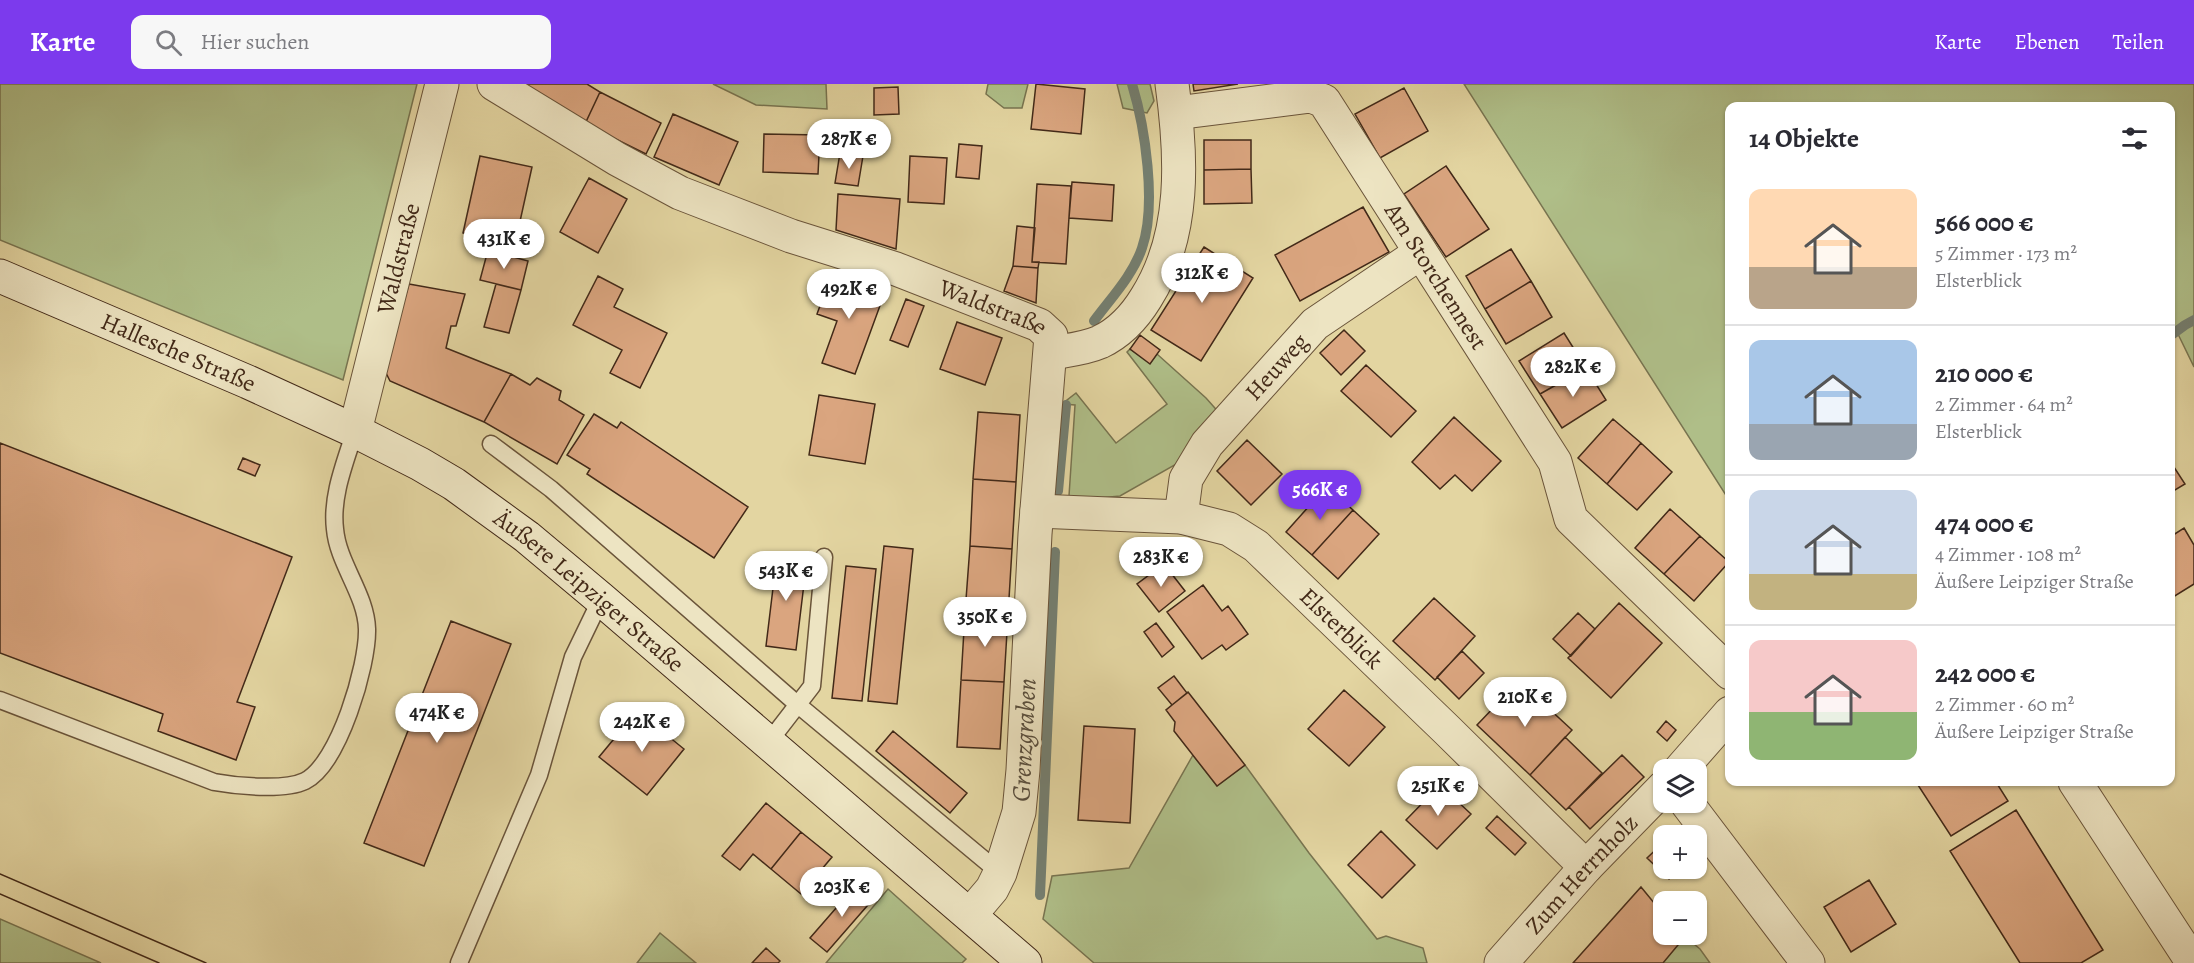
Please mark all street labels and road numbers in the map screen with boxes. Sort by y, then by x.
street label: Am Storchennest [1377,196,1495,356]
street label: Waldstraße [369,200,428,318]
street label: Waldstraße [934,271,1055,342]
street label: Hallesche Straße [96,305,261,399]
street label: Heuweg [1238,326,1315,407]
street label: Äußere Leipziger Straße [487,502,691,679]
street label: Elsterblick [1293,580,1390,676]
street label: Zum Herrnholz [1518,807,1645,941]

